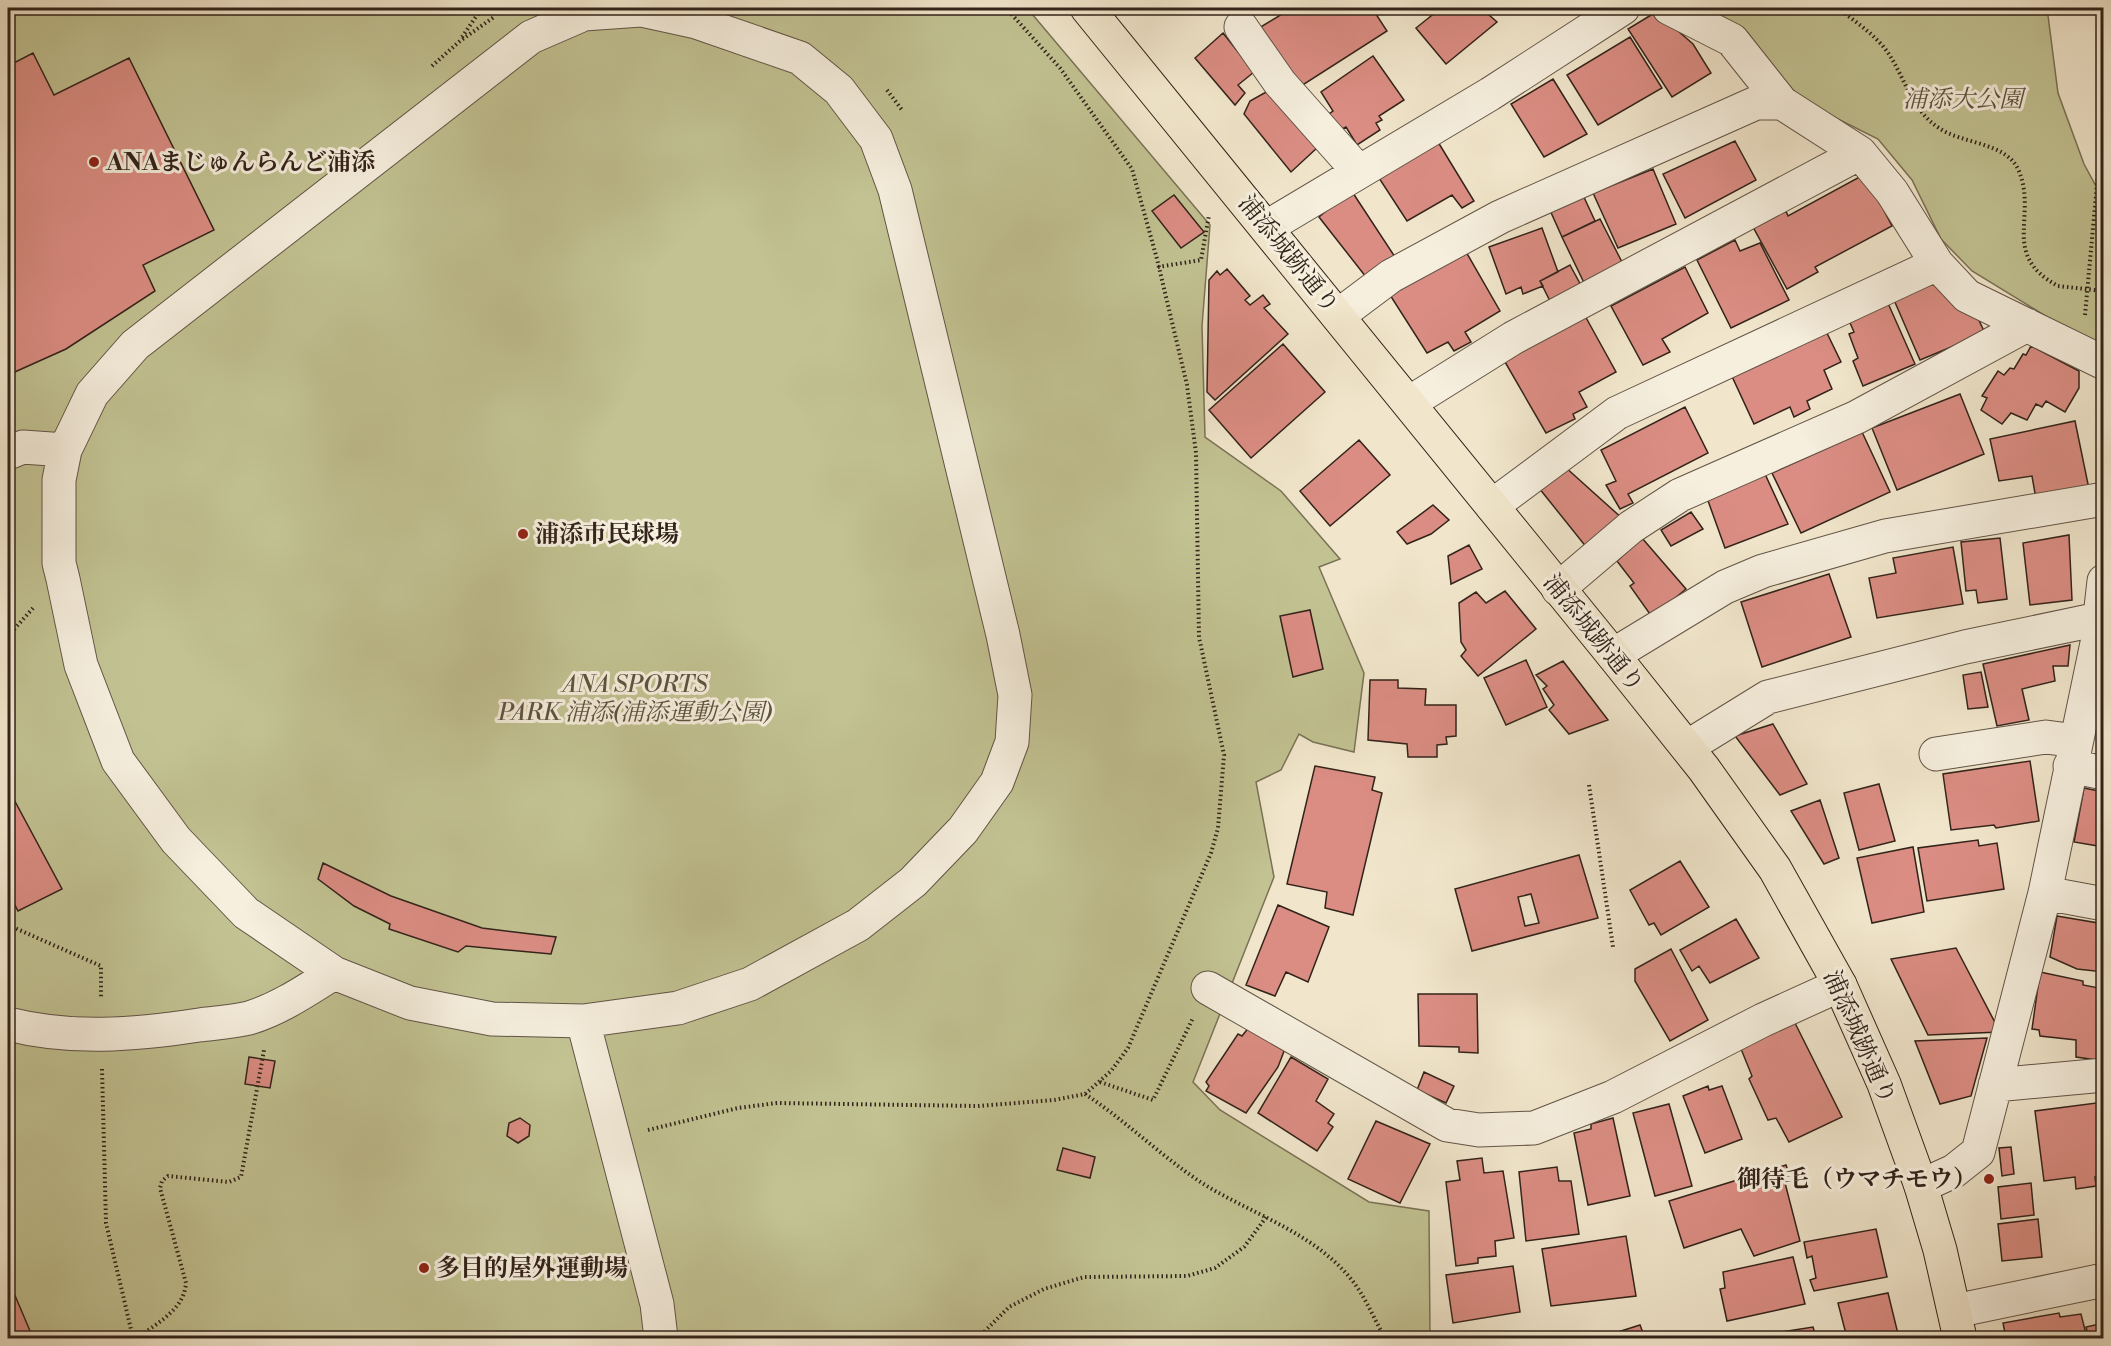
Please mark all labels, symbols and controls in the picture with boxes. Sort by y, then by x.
park label: 浦添大公園 [1903,85,2027,115]
place label: ANAまじゅんらんど浦添 [105,148,375,178]
marker: ANAまじゅんらんど浦添 [87,155,101,169]
street label: 浦添城跡通り [1231,189,1345,320]
place label: 浦添市民球場 [535,520,679,550]
marker: 浦添市民球場 [516,527,530,541]
street label: 浦添城跡通り [1536,568,1650,699]
park label: ANA SPORTS PARK 浦添(浦添運動公園) [497,670,772,728]
street label: 浦添城跡通り [1816,966,1902,1109]
place label: 御待毛（ウマチモウ） [1737,1165,1977,1195]
marker: 御待毛（ウマチモウ） [1982,1172,1996,1186]
place label: 多目的屋外運動場 [436,1254,628,1284]
marker: 多目的屋外運動場 [417,1261,431,1275]

